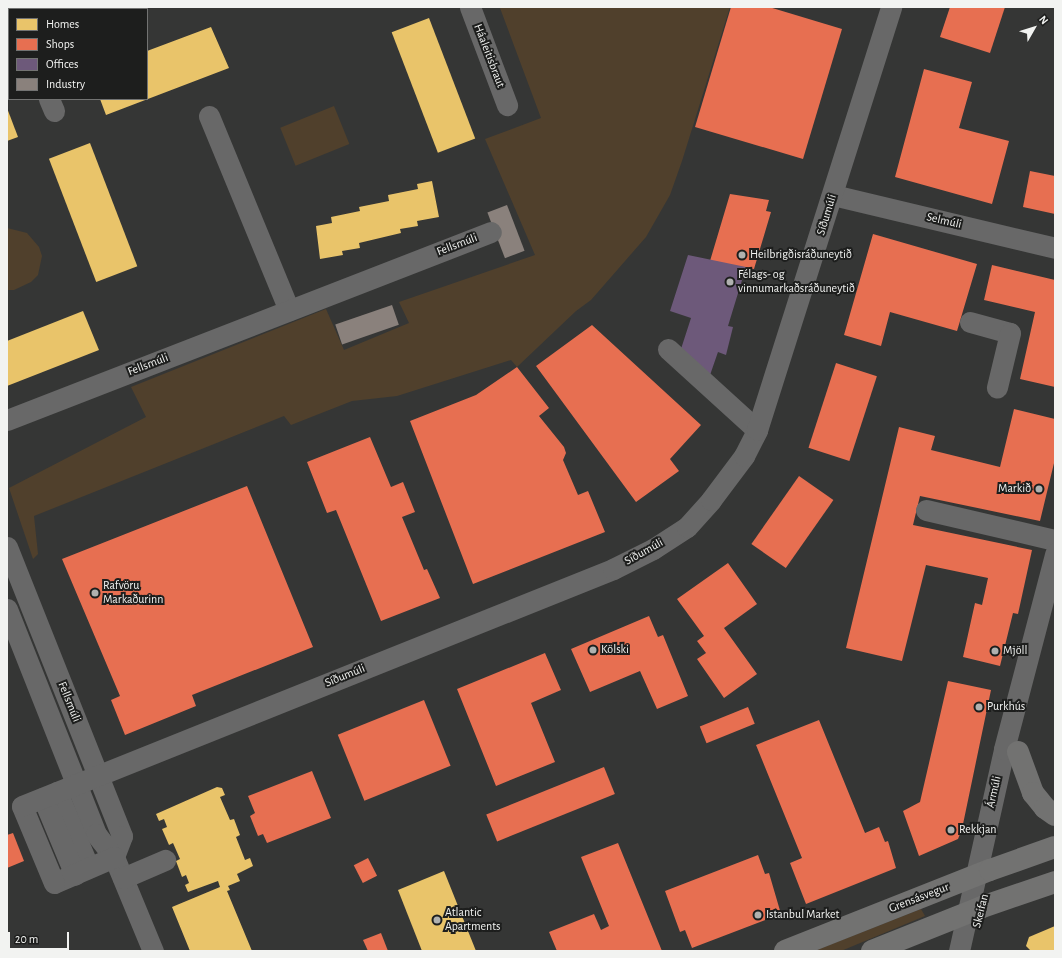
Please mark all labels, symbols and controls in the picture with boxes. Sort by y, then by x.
legend [8,8,148,100]
north arrow [1014,8,1054,48]
text: N [1037,14,1050,27]
text: Homes [46,18,79,30]
street label: Háaleitisbraut [470,22,508,90]
text: Shops [46,38,74,50]
text: Offices [46,58,79,70]
text: Industry [46,78,85,90]
street label: Síðumúli [814,193,840,237]
street label: Selmúli [925,210,963,232]
street label: Fellsmúli [435,231,479,259]
place label: Heilbrigðisráðuneytið [750,248,852,262]
marker: Heilbrigðisráðuneytið [737,250,747,260]
place label: Félags- og vinnumarkaðsráðuneytið [738,268,855,296]
marker: Félags- og vinnumarkaðsráðuneytið [725,277,735,287]
street label: Fellsmúli [126,351,170,379]
place label: Markið [998,482,1031,496]
marker: Markið [1034,484,1044,494]
street label: Síðumúli [622,536,666,568]
place label: Rafvöru Markaðurinn [103,579,163,607]
marker: Rafvöru Markaðurinn [90,588,100,598]
place label: Kölski [601,643,629,657]
place label: Mjöll [1003,644,1027,658]
marker: Kölski [588,645,598,655]
marker: Mjöll [990,646,1000,656]
street label: Síðumúli [323,661,367,691]
street label: Fellsmúli [54,680,84,724]
place label: Purkhús [987,700,1025,714]
marker: Purkhús [974,702,984,712]
street label: Ármúli [983,775,1005,809]
place label: Rekkjan [959,823,996,837]
marker: Rekkjan [946,825,956,835]
street label: Grensásvegur [887,880,951,916]
street label: Skeifan [970,893,992,929]
place label: Atlantic Apartments [445,906,501,934]
place label: Istanbul Market [766,908,839,922]
marker: Istanbul Market [753,910,763,920]
marker: Atlantic Apartments [432,915,442,925]
scale bar [10,924,71,950]
text: 20 m [15,933,38,945]

